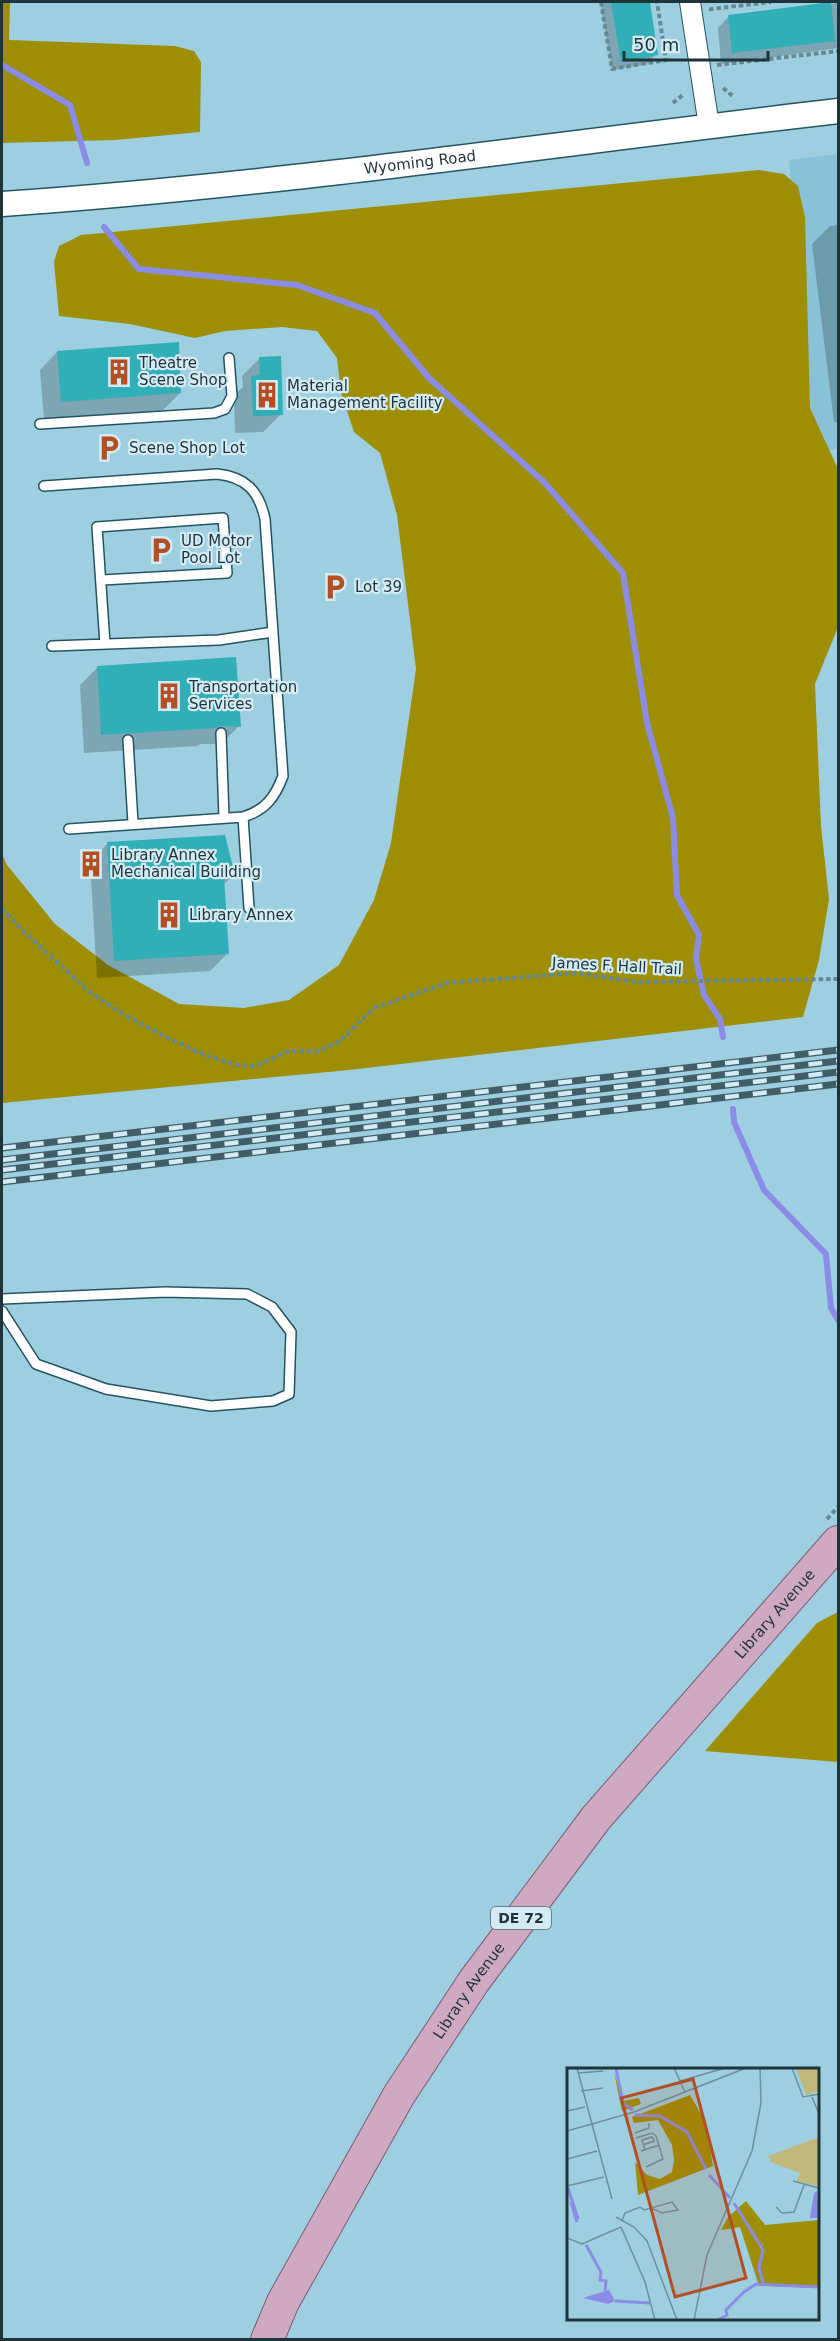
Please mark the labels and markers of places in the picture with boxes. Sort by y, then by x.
place label: Theatre Scene Shop [138,354,227,389]
building icon: Theatre Scene Shop [104,357,134,387]
place label: Material Management Facility [287,377,443,412]
building icon: Material Management Facility [252,380,282,410]
parking icon: Scene Shop Lot [94,433,124,463]
place label: Scene Shop Lot [129,439,245,457]
place label: UD Motor Pool Lot [181,532,252,567]
parking icon: UD Motor Pool Lot [146,535,176,565]
parking icon: Lot 39 [320,572,350,602]
place label: Lot 39 [355,578,402,596]
place label: Transportation Services [188,678,297,713]
building icon: Transportation Services [154,681,184,711]
place label: Library Annex Mechanical Building [111,846,261,881]
building icon: Library Annex Mechanical Building [76,849,106,879]
building icon: Library Annex [154,900,184,930]
place label: Library Annex [189,906,293,924]

